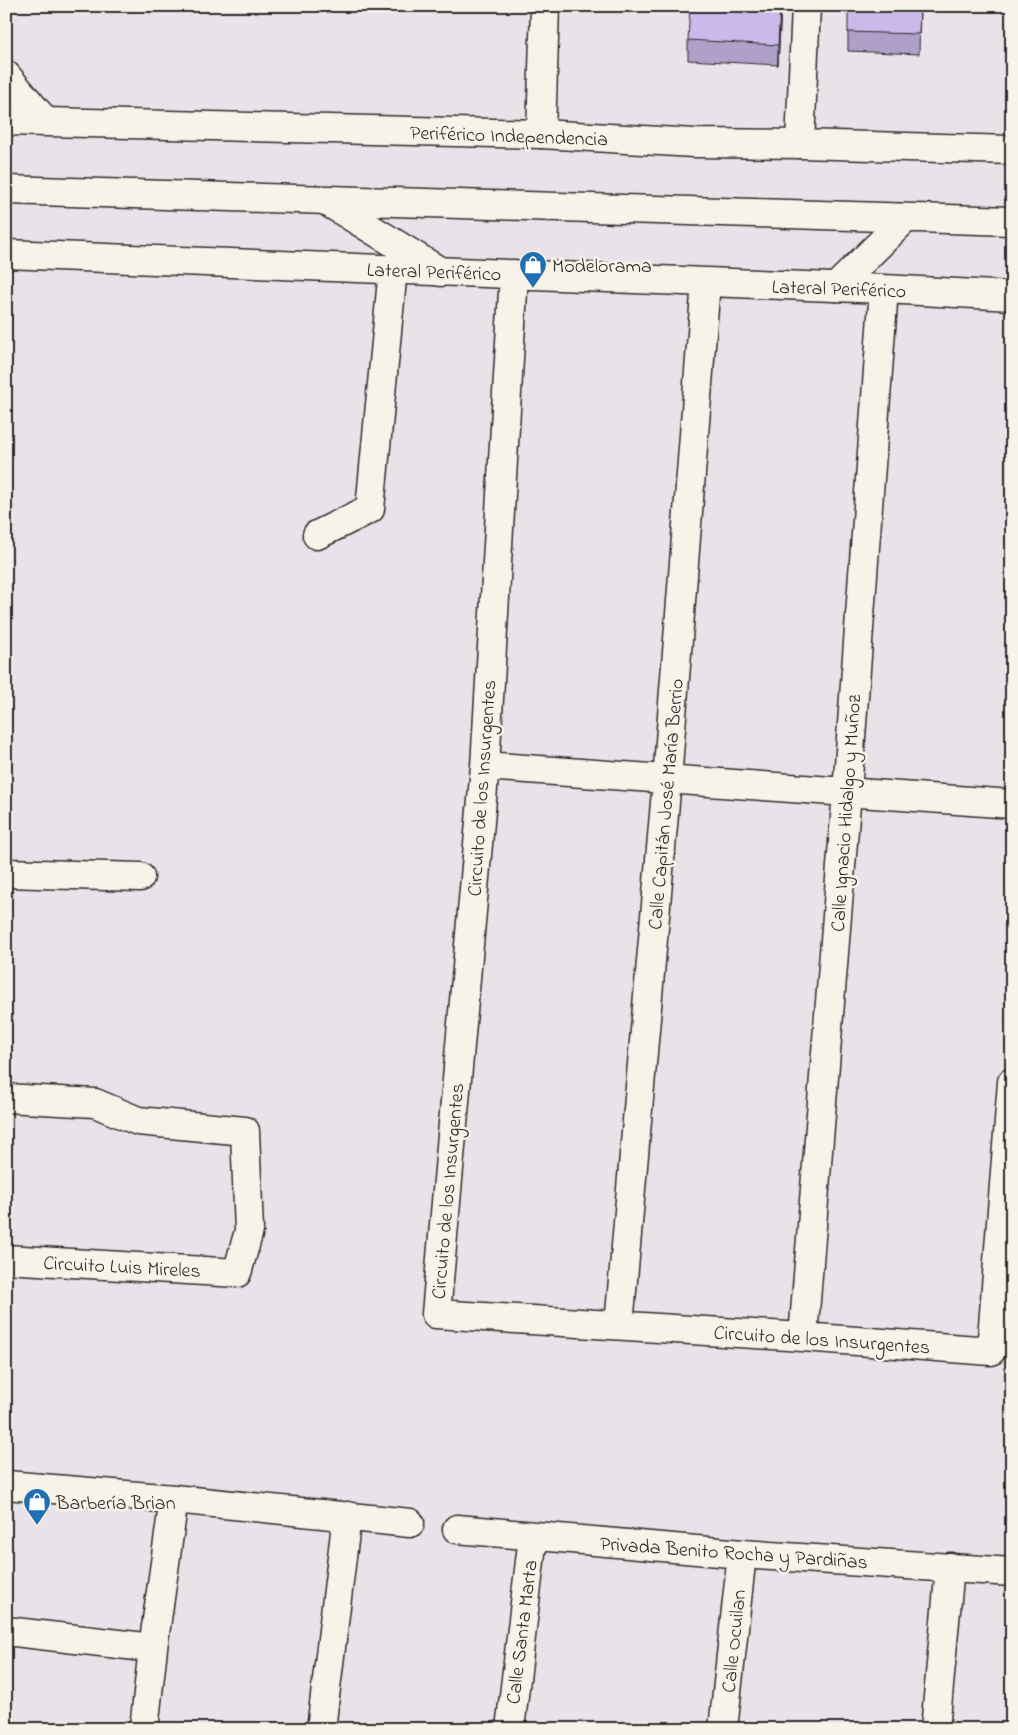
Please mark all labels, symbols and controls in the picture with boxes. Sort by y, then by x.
street label: Periférico Independencia [409,120,608,155]
shop icon: Modelorama [518,250,548,289]
place label: Modelorama [552,253,652,282]
street label: Lateral Periférico [366,257,502,290]
street label: Lateral Periférico [771,274,907,307]
street label: Calle Capitán José María Berrio [642,677,693,931]
street label: Circuito de los Insurgentes [461,679,507,897]
street label: Calle Ignacio Hidalgo y Muñoz [825,693,871,933]
street label: Circuito de los Insurgentes [426,1082,474,1301]
street label: Circuito Luis Mireles [42,1250,201,1287]
street label: Circuito de los Insurgentes [713,1319,931,1365]
shop icon: Barbería Brian [22,1487,52,1526]
place label: Barbería Brian [55,1490,176,1519]
street label: Privada Benito Rocha y Pardiñas [599,1531,869,1578]
street label: Calle Santa Marta [500,1559,547,1706]
street label: Calle Ocuilan [716,1588,755,1694]

